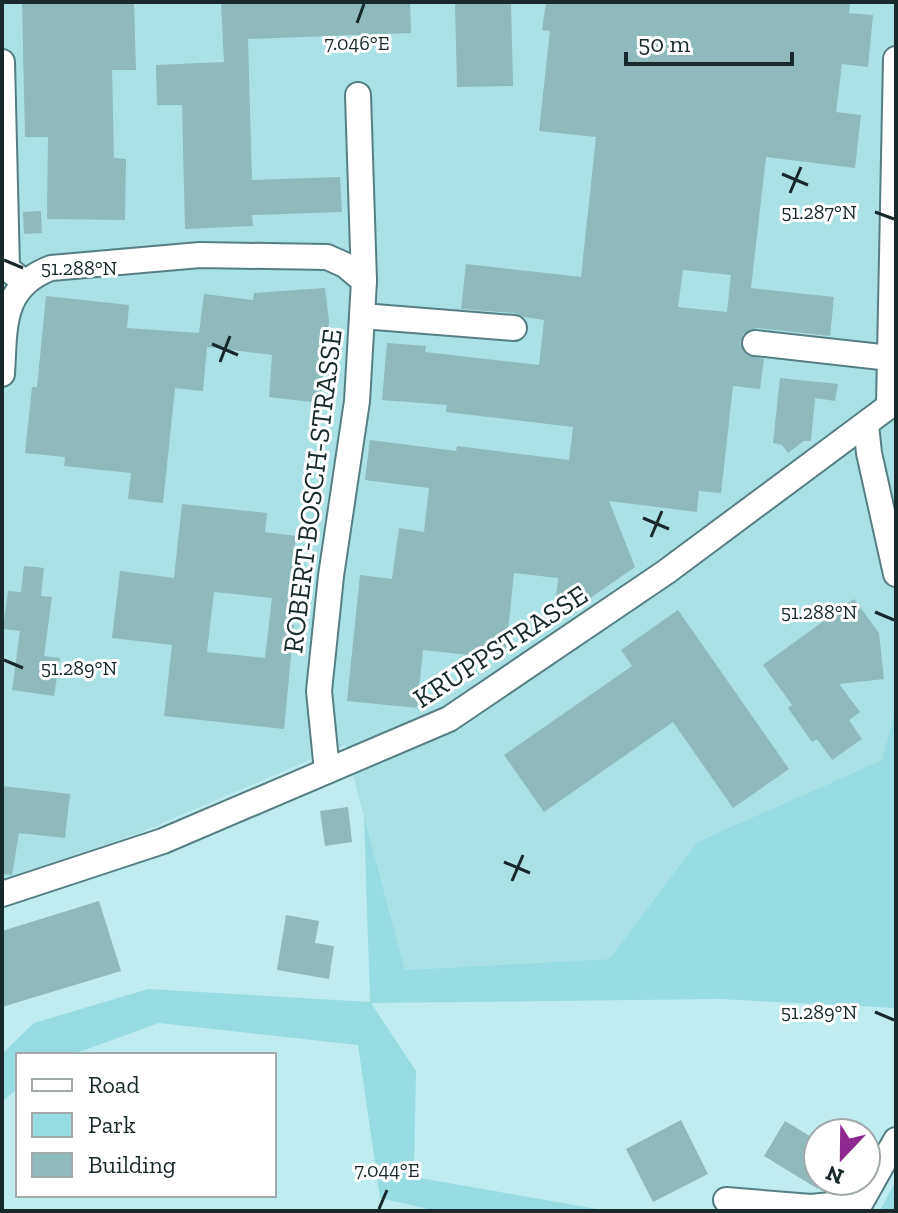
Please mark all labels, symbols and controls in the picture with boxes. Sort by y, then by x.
scale bar [626,16,792,66]
text: 50 m [638,29,691,58]
text: 7.046°E [324,31,390,55]
text: 51.287°N [781,200,857,224]
text: 51.288°N [41,256,118,280]
street label: ROBERT-BOSCH-STRASSE [276,327,349,655]
street label: KRUPPSTRASSE [407,578,594,715]
text: 51.288°N [781,600,858,624]
text: 51.289°N [41,656,117,680]
text: 51.289°N [781,1000,857,1024]
legend [16,1053,276,1197]
text: Road [88,1070,140,1099]
text: Park [88,1110,136,1139]
north arrow [802,1117,882,1197]
text: Building [88,1150,176,1179]
text: 7.044°E [355,1158,419,1182]
text: N [822,1159,848,1191]

